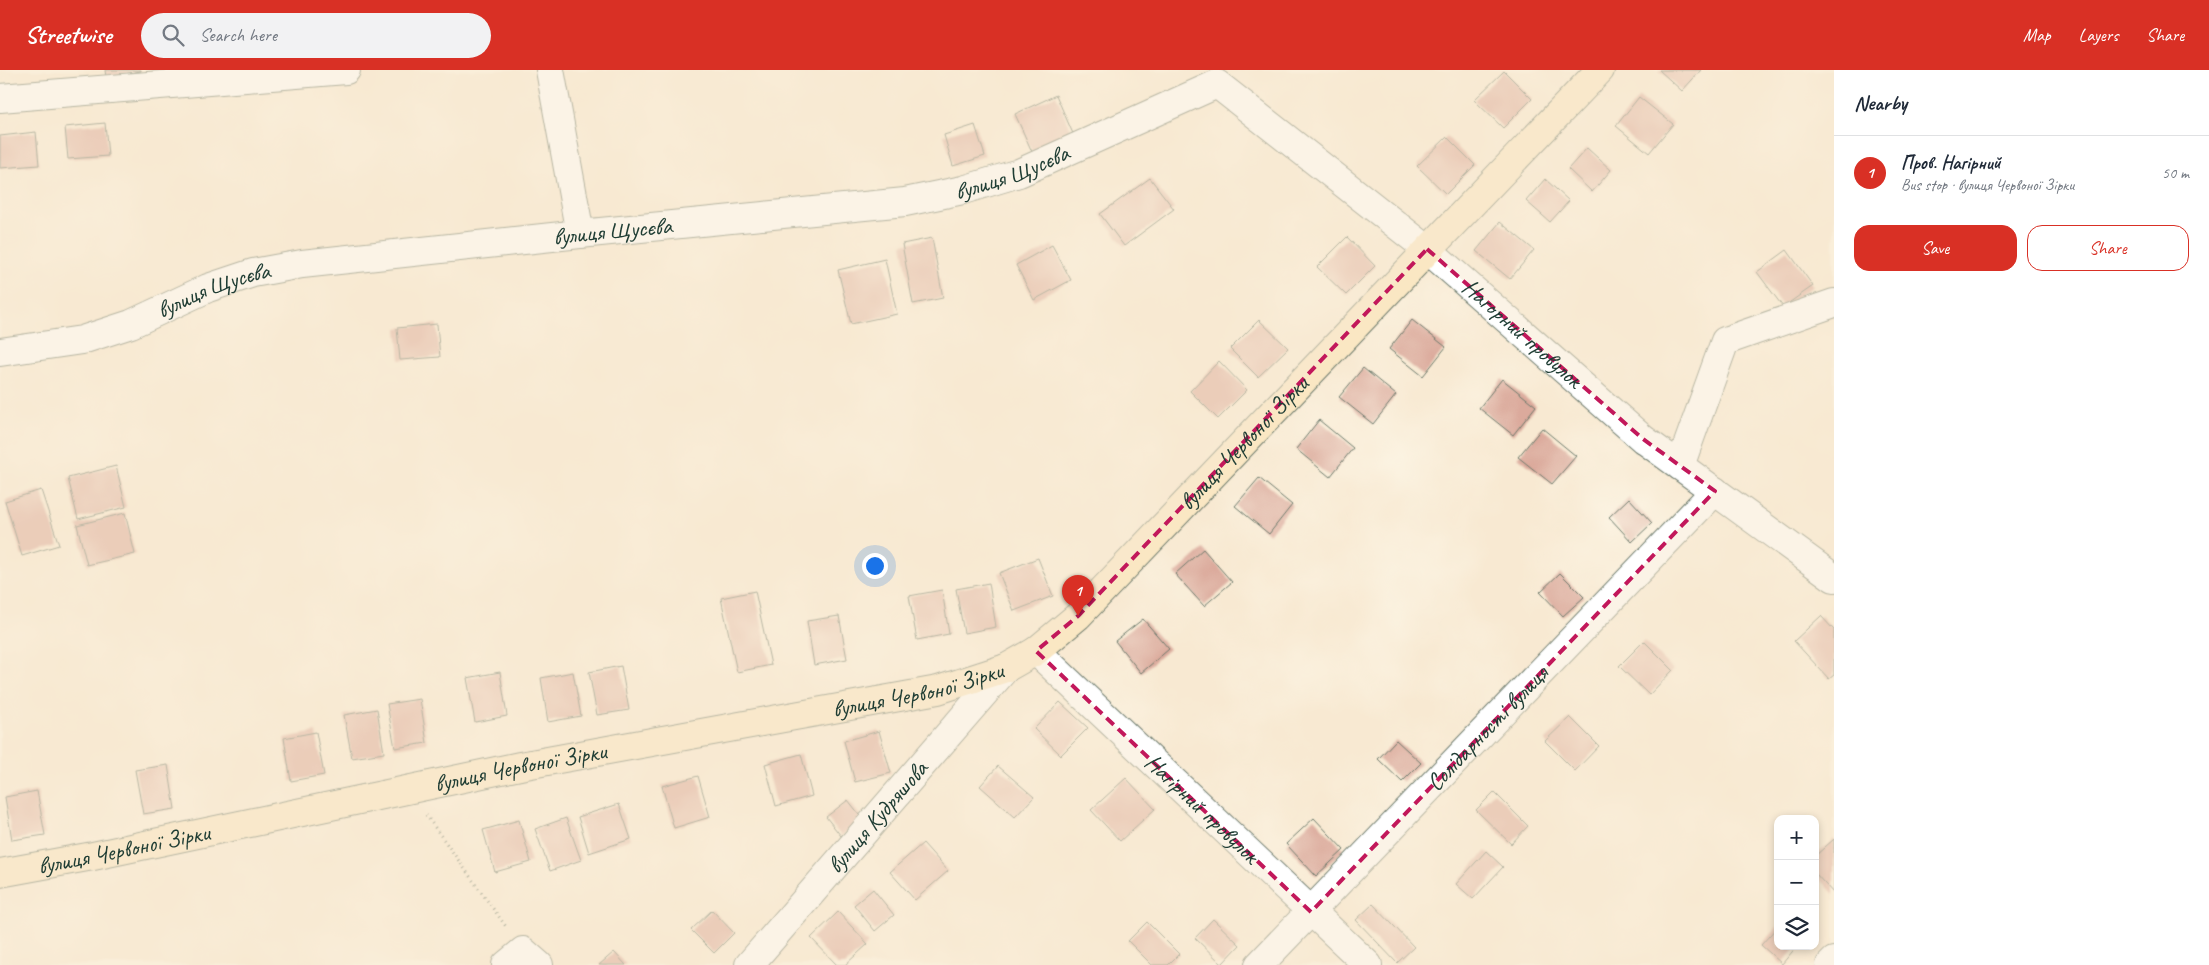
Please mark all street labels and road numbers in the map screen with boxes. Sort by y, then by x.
street label: вулиця Щусєва [952,137,1075,206]
street label: вулиця Щусєва [552,210,675,252]
street label: вулиця Щусєва [152,255,274,325]
street label: Нагорний провулок [1456,272,1591,396]
street label: вулиця Червоної Зірки [1172,368,1316,516]
street label: вулиця Червоної Зірки [830,654,1009,724]
street label: Солідарності вулиця [1420,658,1556,797]
street label: вулиця Червоної Зірки [432,735,611,799]
street label: Нагірний провулок [1139,747,1268,871]
street label: вулиця Кудряшова [820,753,935,879]
street label: вулиця Червоної Зірки [35,816,214,881]

